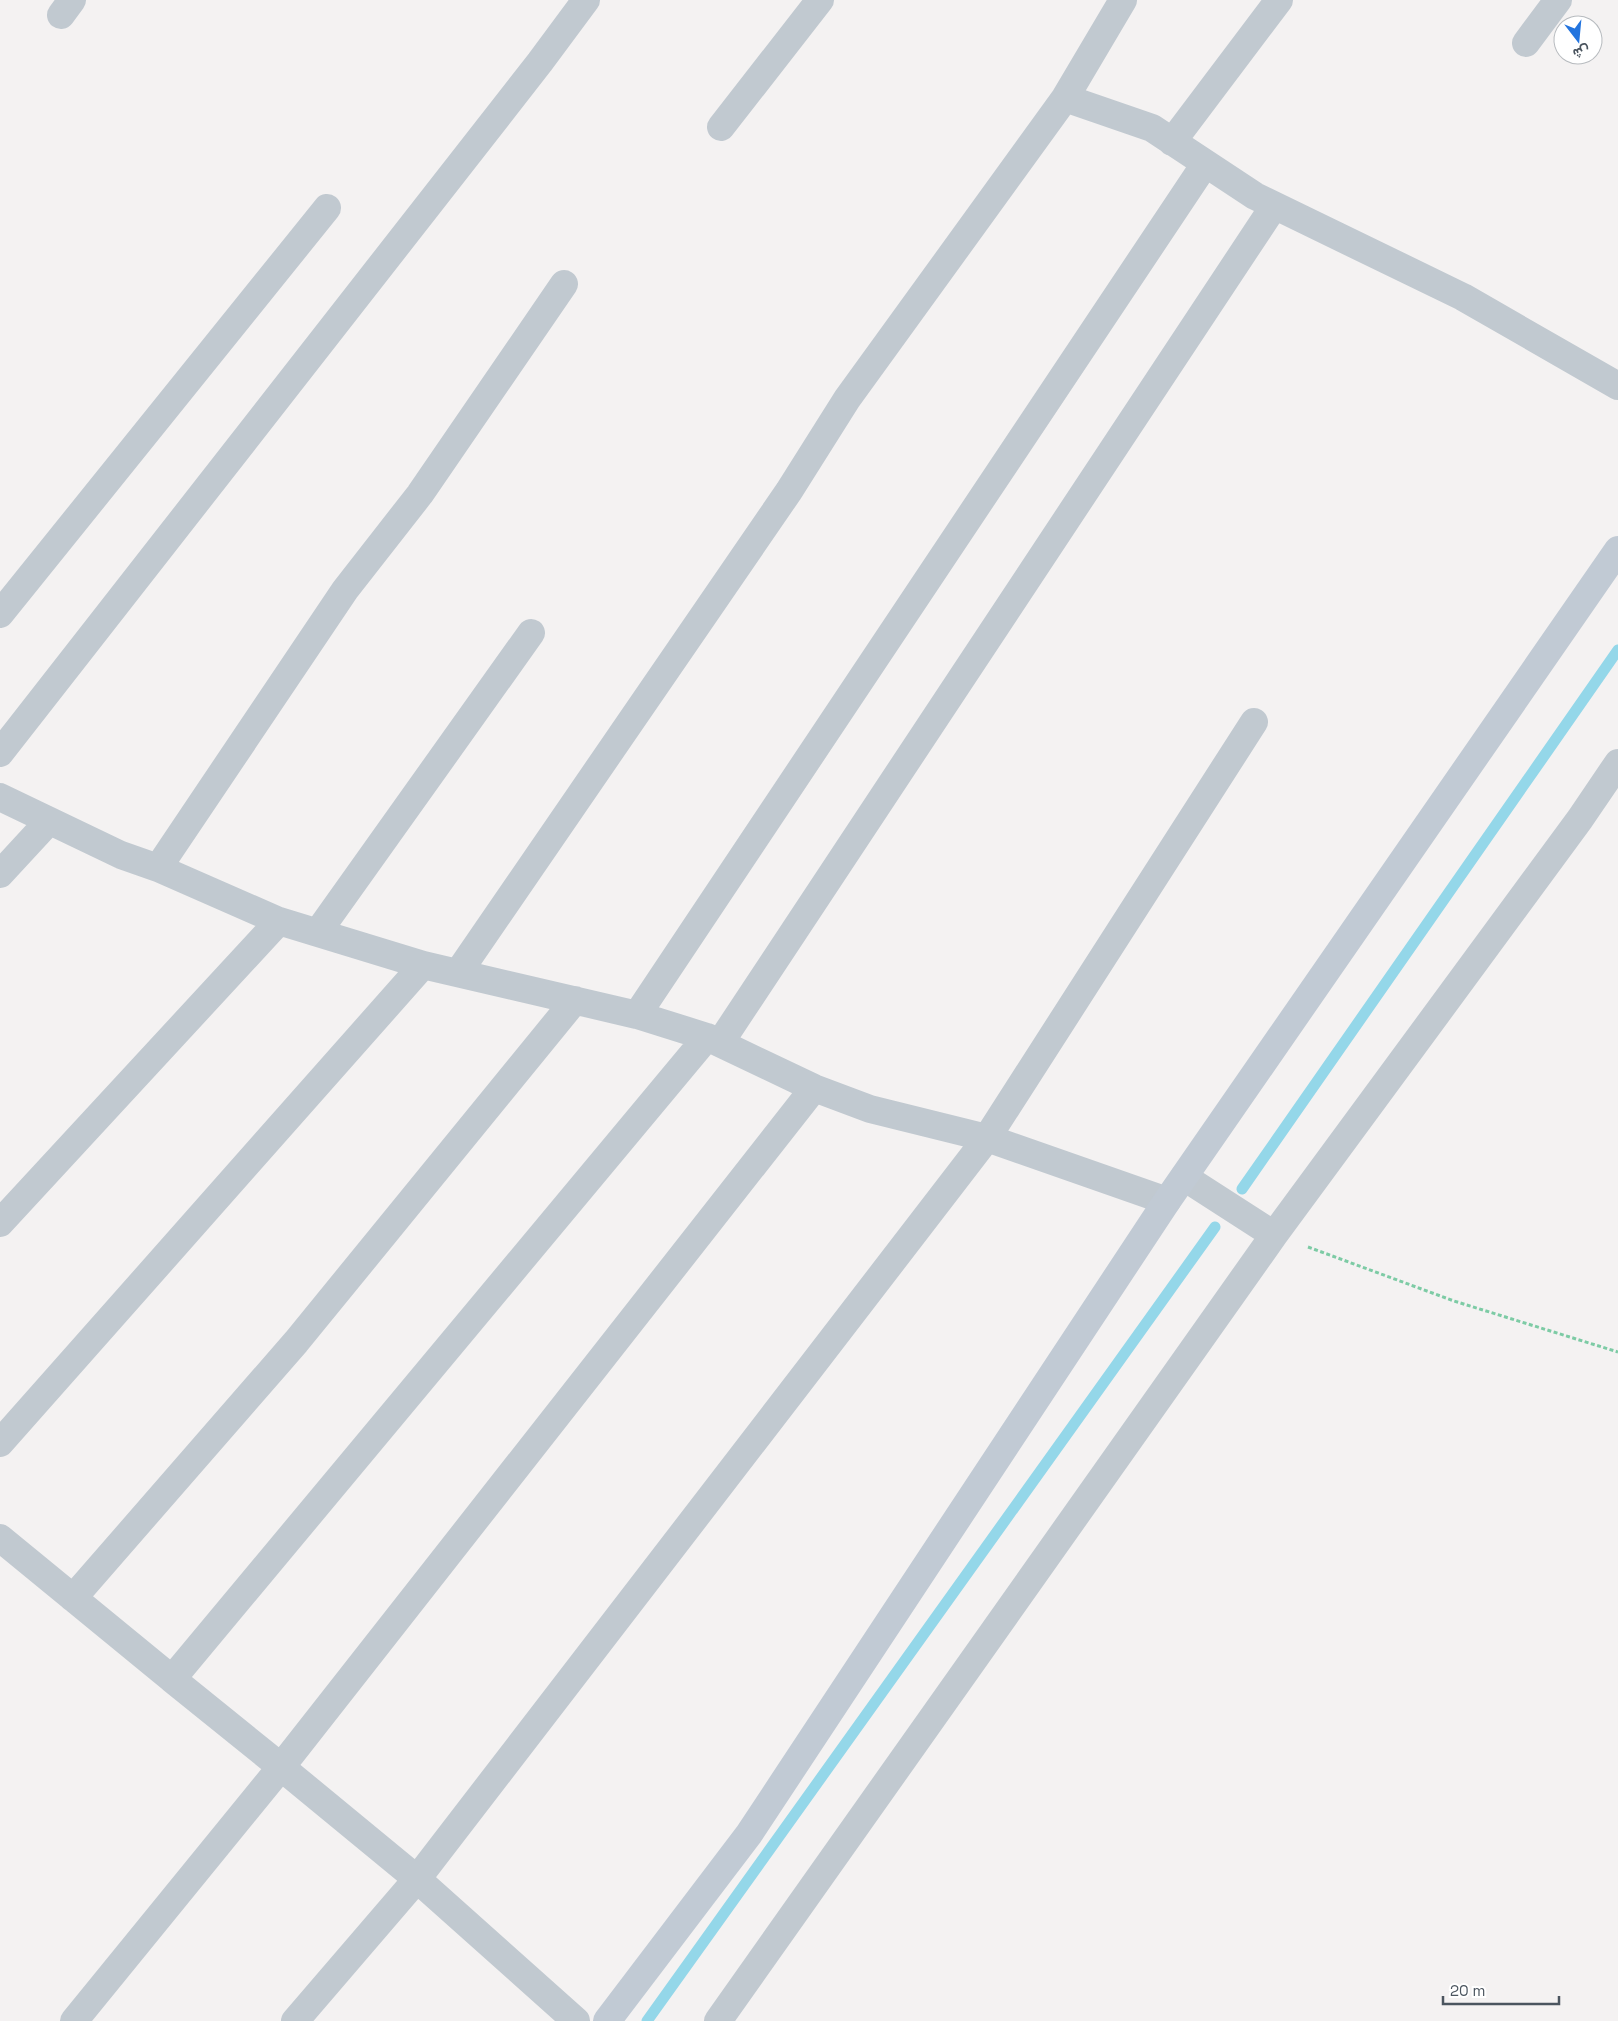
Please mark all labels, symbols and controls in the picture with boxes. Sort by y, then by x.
north arrow [1553,15,1603,65]
text: ش [1571,42,1592,64]
scale bar [1443,1974,1559,2006]
text: 20 m [1450,1981,1485,2000]

